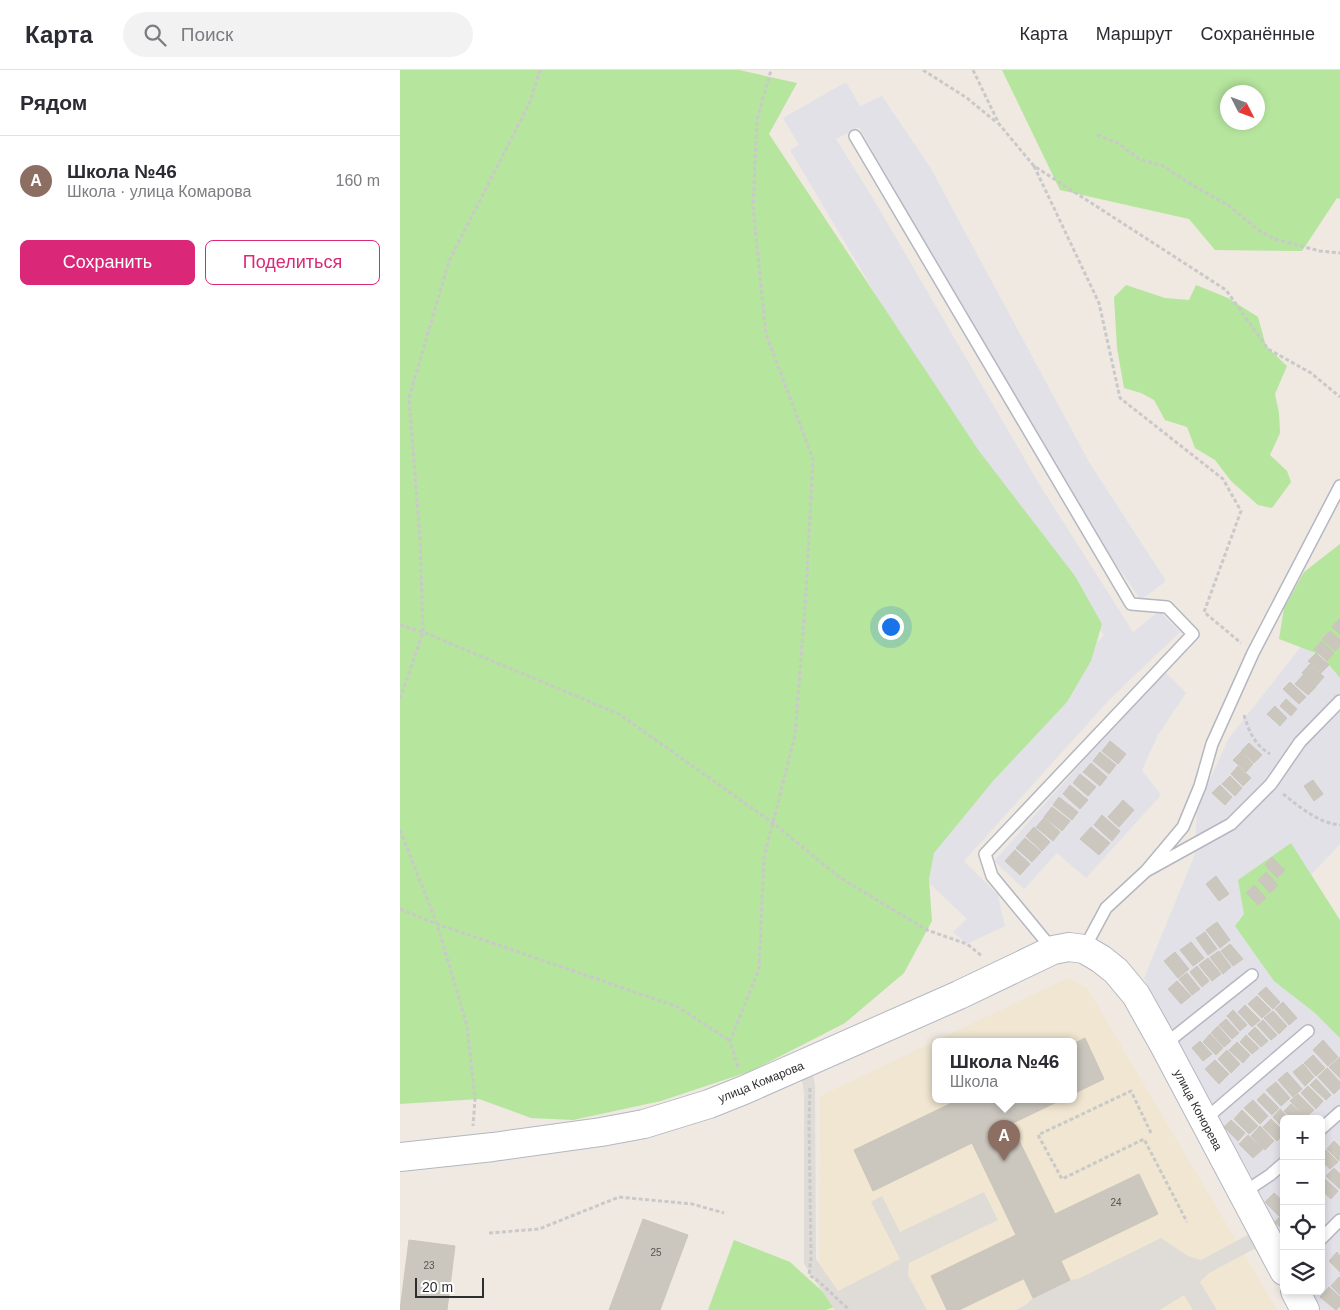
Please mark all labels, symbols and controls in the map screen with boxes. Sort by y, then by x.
search box [123,12,473,57]
text: Карта [25,21,93,48]
icon: search [141,21,169,49]
text: Поиск [181,24,233,45]
text: Карта [1020,24,1068,44]
text: Маршрут [1096,24,1172,44]
text: Сохранённые [1200,24,1315,44]
north arrow [1220,85,1265,130]
text: Рядом [20,91,87,114]
text: Школа №46 [67,161,177,182]
text: A [30,172,42,189]
text: 160 m [336,172,380,189]
text: Школа · улица Комарова [67,183,251,200]
button: Сохранить [20,240,195,285]
button: Поделиться [205,240,380,285]
your location [878,614,904,640]
popup [932,1038,1077,1103]
text: Школа №46 [950,1051,1059,1072]
street label: улица Комарова [716,1058,806,1106]
street label: улица Конорева [1171,1067,1225,1153]
text: Школа [950,1073,998,1090]
map controls [1280,1115,1325,1295]
button: + [1280,1115,1325,1160]
pin: A [988,1120,1020,1161]
button: − [1280,1160,1325,1205]
house number: 24 [1110,1197,1122,1208]
button: locate [1280,1205,1325,1250]
house number: 25 [650,1247,662,1258]
button: layers [1280,1250,1325,1295]
house number: 23 [423,1260,435,1271]
scale bar [415,1275,484,1298]
text: 20 m [422,1279,453,1295]

